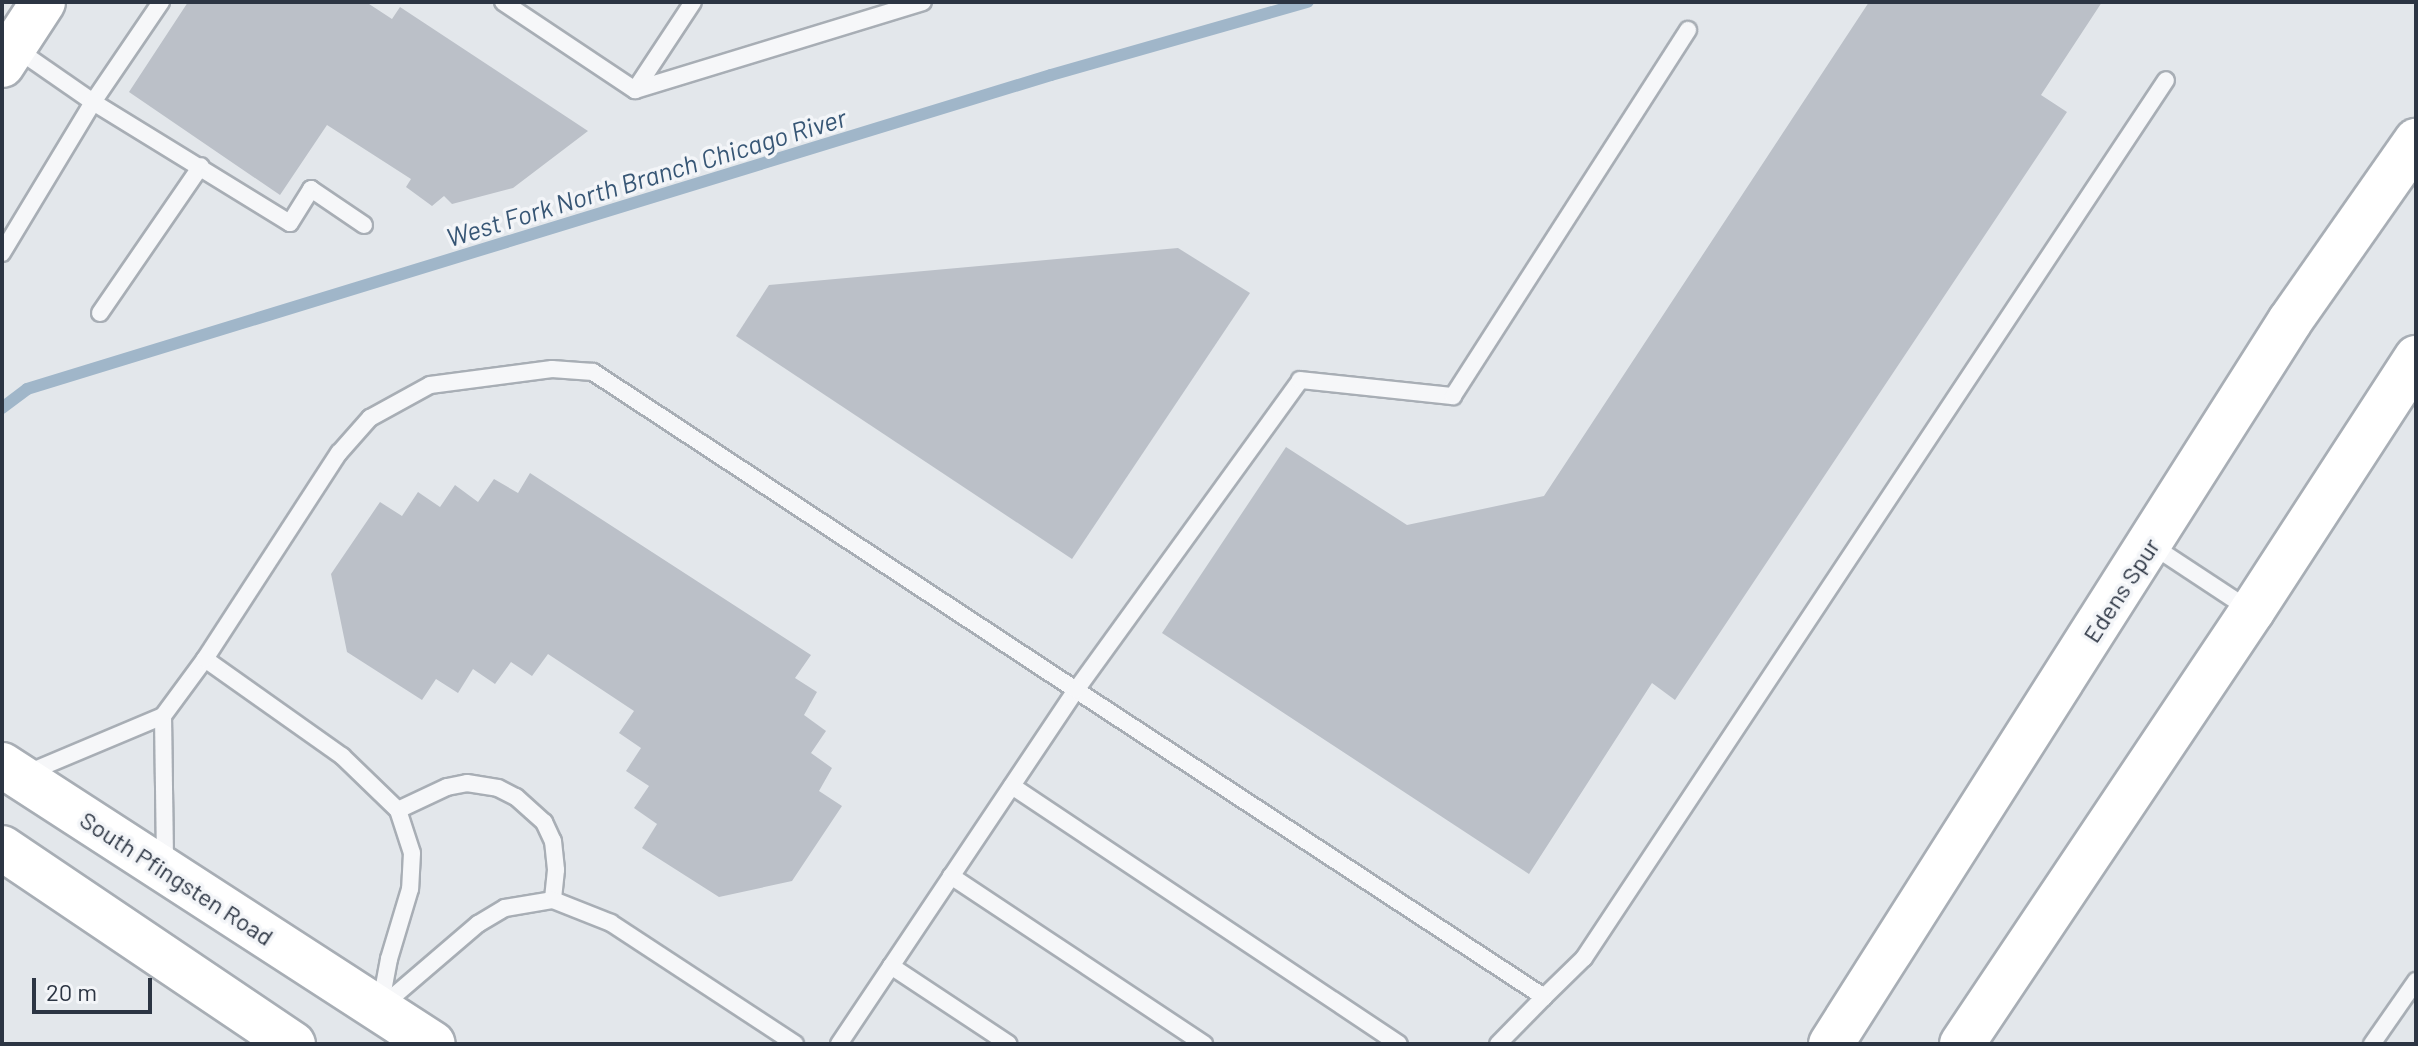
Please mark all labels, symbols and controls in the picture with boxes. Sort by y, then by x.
water label: West Fork North Branch Chicago River [442,101,850,253]
street label: Edens Spur [2077,532,2165,648]
street label: South Pfingsten Road [75,805,279,951]
scale bar [36,962,156,1012]
text: 20 m [46,977,97,1006]

